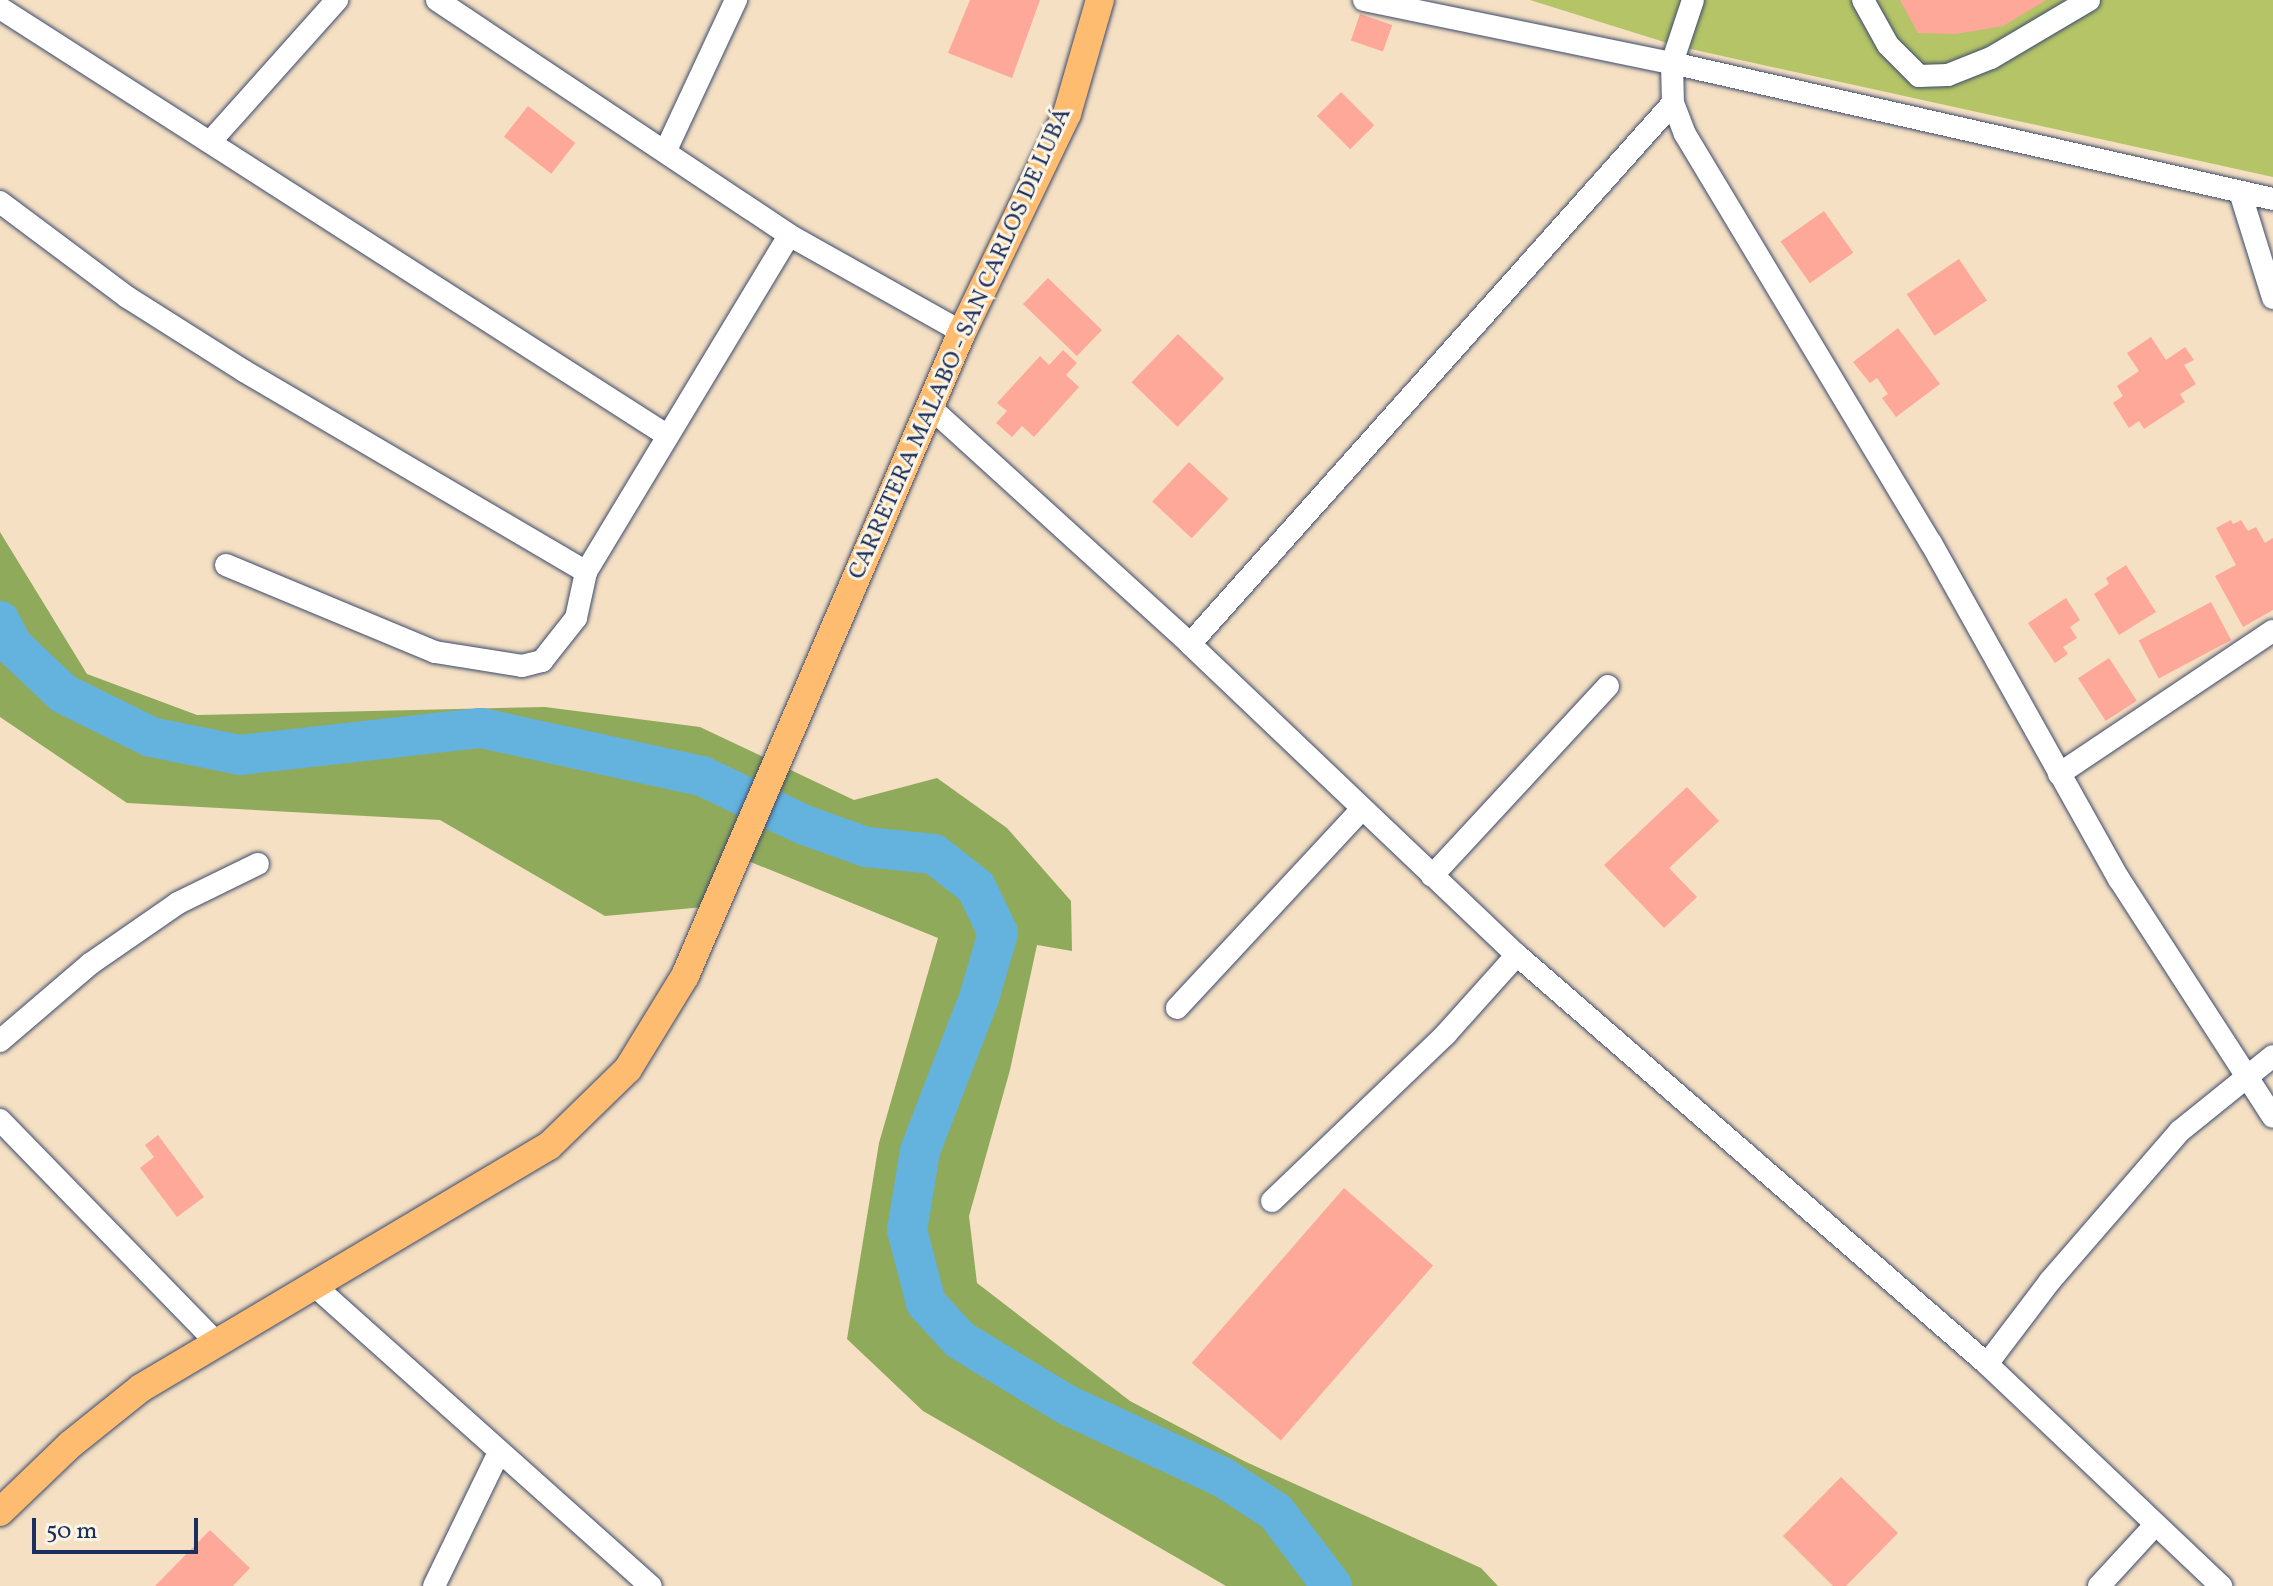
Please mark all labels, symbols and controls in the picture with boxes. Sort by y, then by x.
street label: CARRETERA MALABO - SAN CARLOS DE LUBÁ [843,103,1079,585]
scale bar [36,1502,202,1552]
text: 50 m [46,1515,98,1549]

